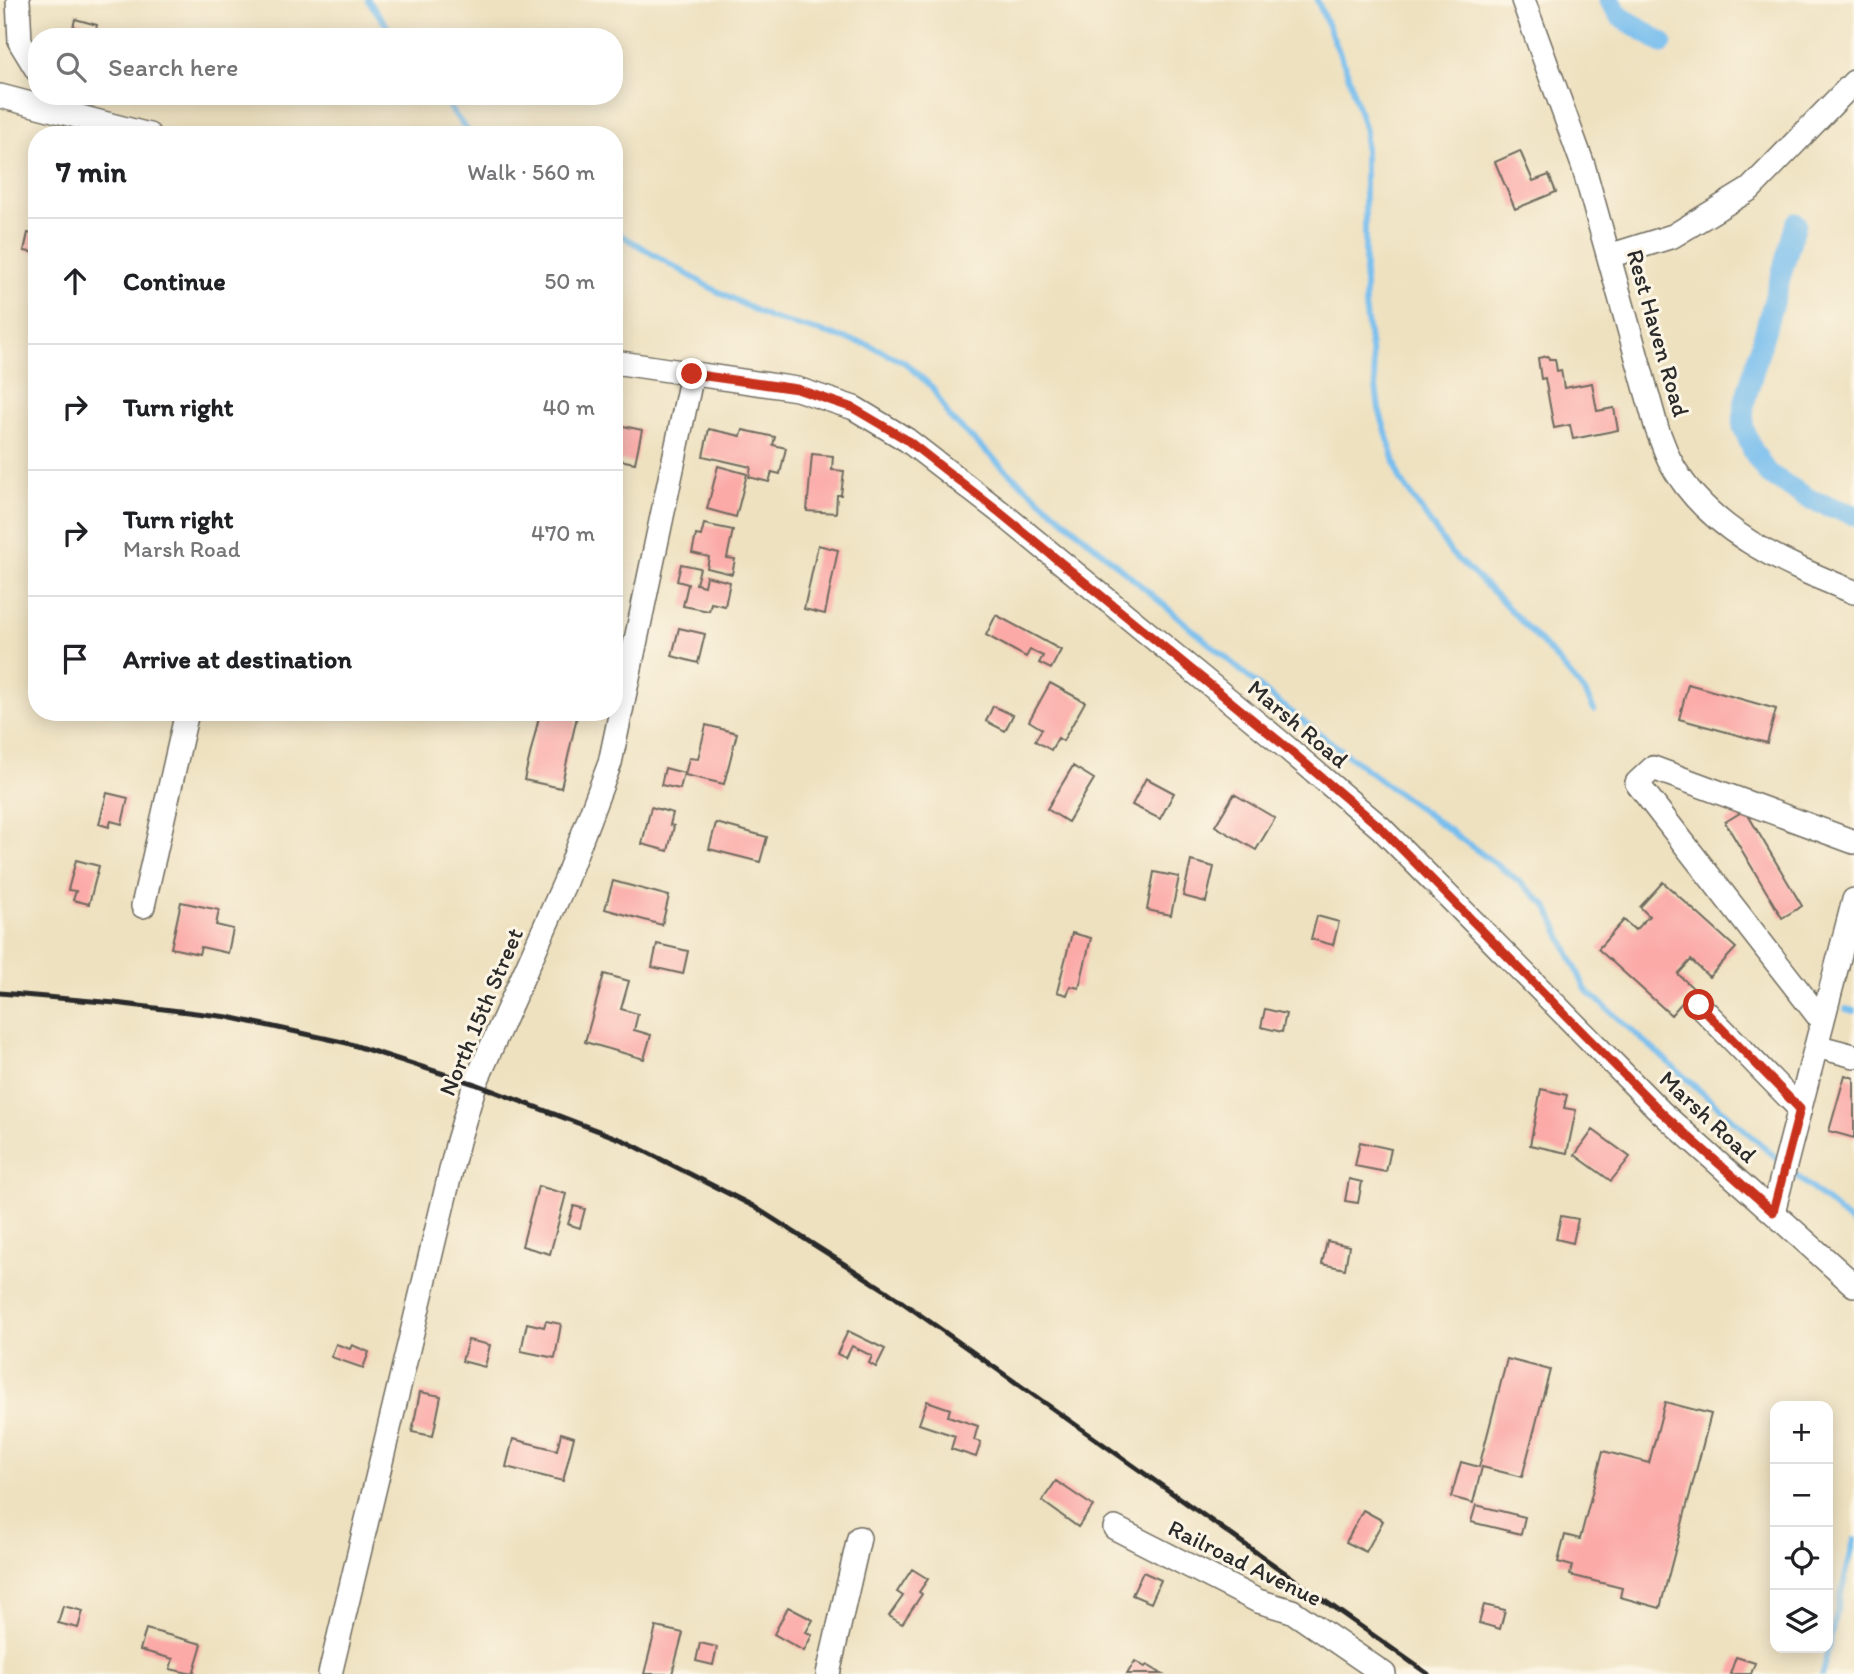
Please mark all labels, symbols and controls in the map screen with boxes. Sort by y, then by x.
search box [28,28,623,105]
icon: search [52,48,90,86]
text: Search here [108,51,238,83]
text: 7 min [56,153,127,190]
text: Walk · 560 m [467,158,595,186]
street label: Rest Haven Road [1621,246,1696,420]
icon: ahead [56,262,94,300]
text: Continue [123,265,226,297]
text: 50 m [544,267,595,295]
route end [676,358,707,389]
icon: right [56,388,94,426]
text: Turn right [123,391,234,423]
text: 40 m [542,393,595,421]
text: Turn right [123,503,234,535]
icon: right [56,514,94,552]
text: 470 m [531,519,595,547]
text: Marsh Road [123,535,240,563]
icon: arrive [56,640,94,678]
text: Arrive at destination [123,643,352,675]
street label: Marsh Road [1242,673,1355,774]
street label: North 15th Street [432,924,529,1100]
route start [1683,989,1714,1020]
street label: Marsh Road [1654,1064,1763,1169]
map controls [1770,1401,1833,1653]
button: + [1770,1401,1833,1464]
button: − [1770,1464,1833,1527]
street label: Railroad Avenue [1164,1513,1327,1612]
button: locate [1770,1527,1833,1590]
button: layers [1770,1590,1833,1653]

